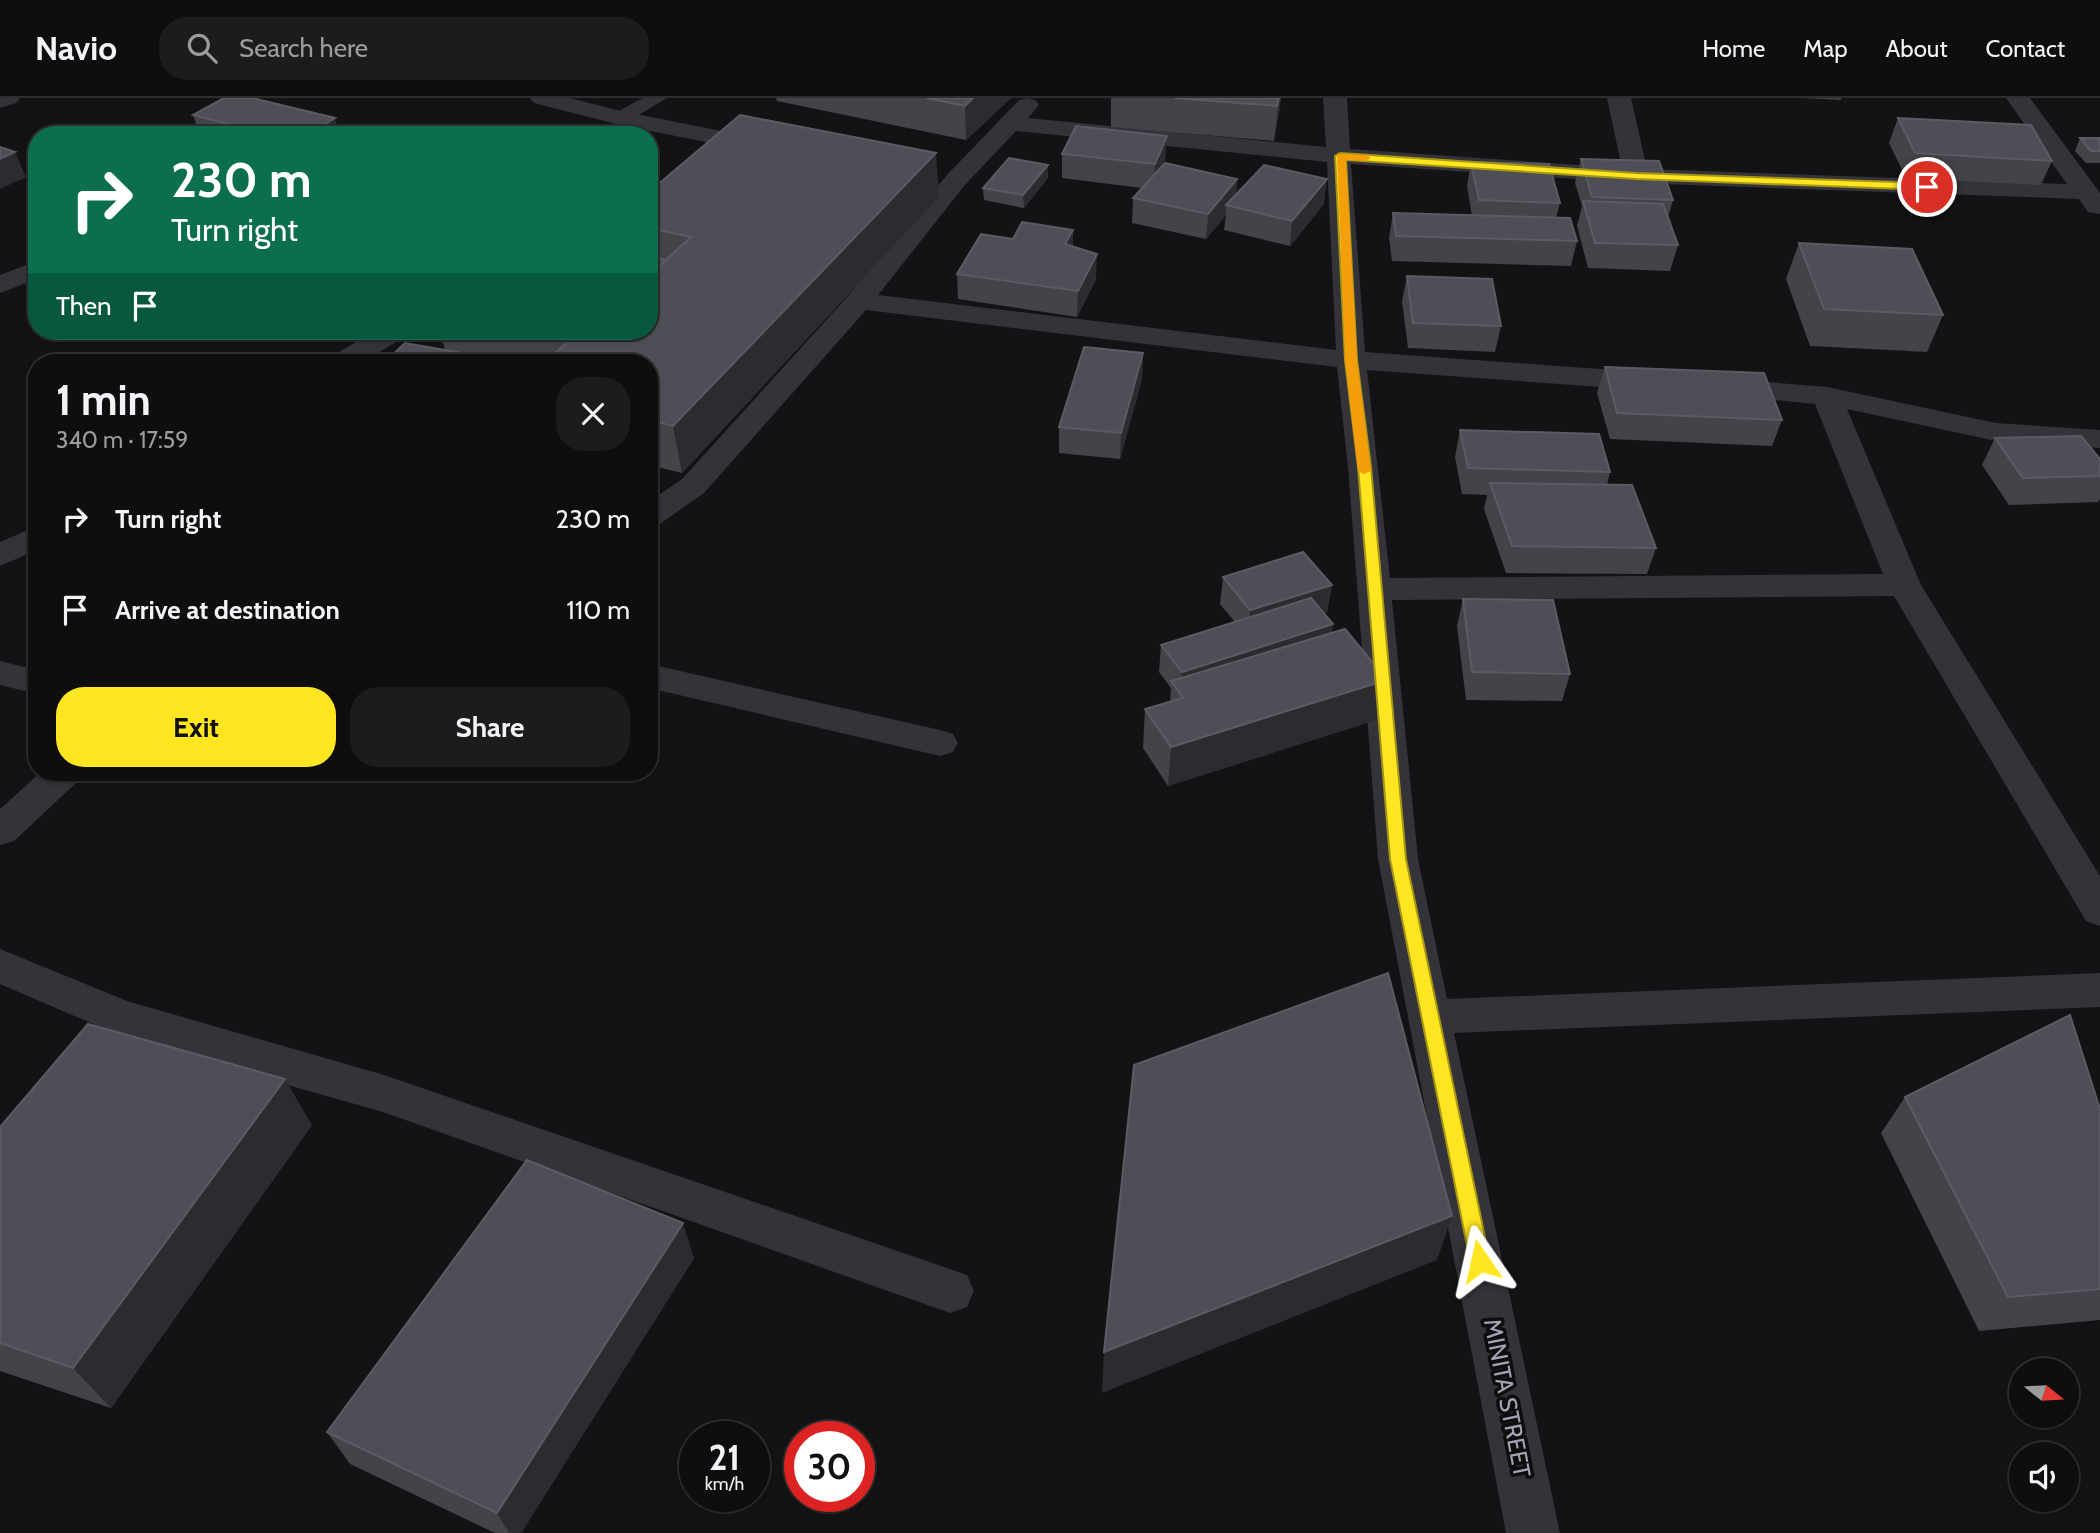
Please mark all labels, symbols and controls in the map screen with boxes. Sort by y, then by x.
search box [159,17,649,80]
text: Navio [35,28,117,68]
icon: search [183,29,221,67]
text: Search here [239,32,368,64]
text: Home [1702,34,1765,63]
text: Map [1803,34,1848,63]
text: About [1886,34,1948,63]
text: Contact [1986,34,2065,63]
text: 230 m [171,150,312,209]
icon: right [56,154,147,245]
pin [1897,157,1957,217]
icon: arrive [1908,168,1946,206]
text: Turn right [171,210,298,249]
icon: arrive [126,287,164,325]
text: Then [56,290,112,322]
text: 1 min [56,374,151,426]
button: close [556,377,630,451]
text: 340 m · 17:59 [56,426,188,454]
icon: right [56,500,94,538]
text: Turn right [115,503,221,535]
text: 230 m [556,503,630,535]
icon: arrive [56,591,94,629]
text: Arrive at destination [115,594,340,626]
text: 110 m [566,594,630,626]
button: Exit [56,687,336,767]
button: Share [350,687,630,767]
position arrow [1443,1224,1517,1298]
street label: MINITA STREET [1478,1316,1537,1480]
north arrow [2009,1358,2079,1428]
map controls [2009,1358,2079,1512]
speed limit sign: 30 [784,1421,875,1512]
text: 21 [709,1436,740,1479]
button: sound [2009,1442,2079,1512]
text: km/h [705,1473,744,1495]

